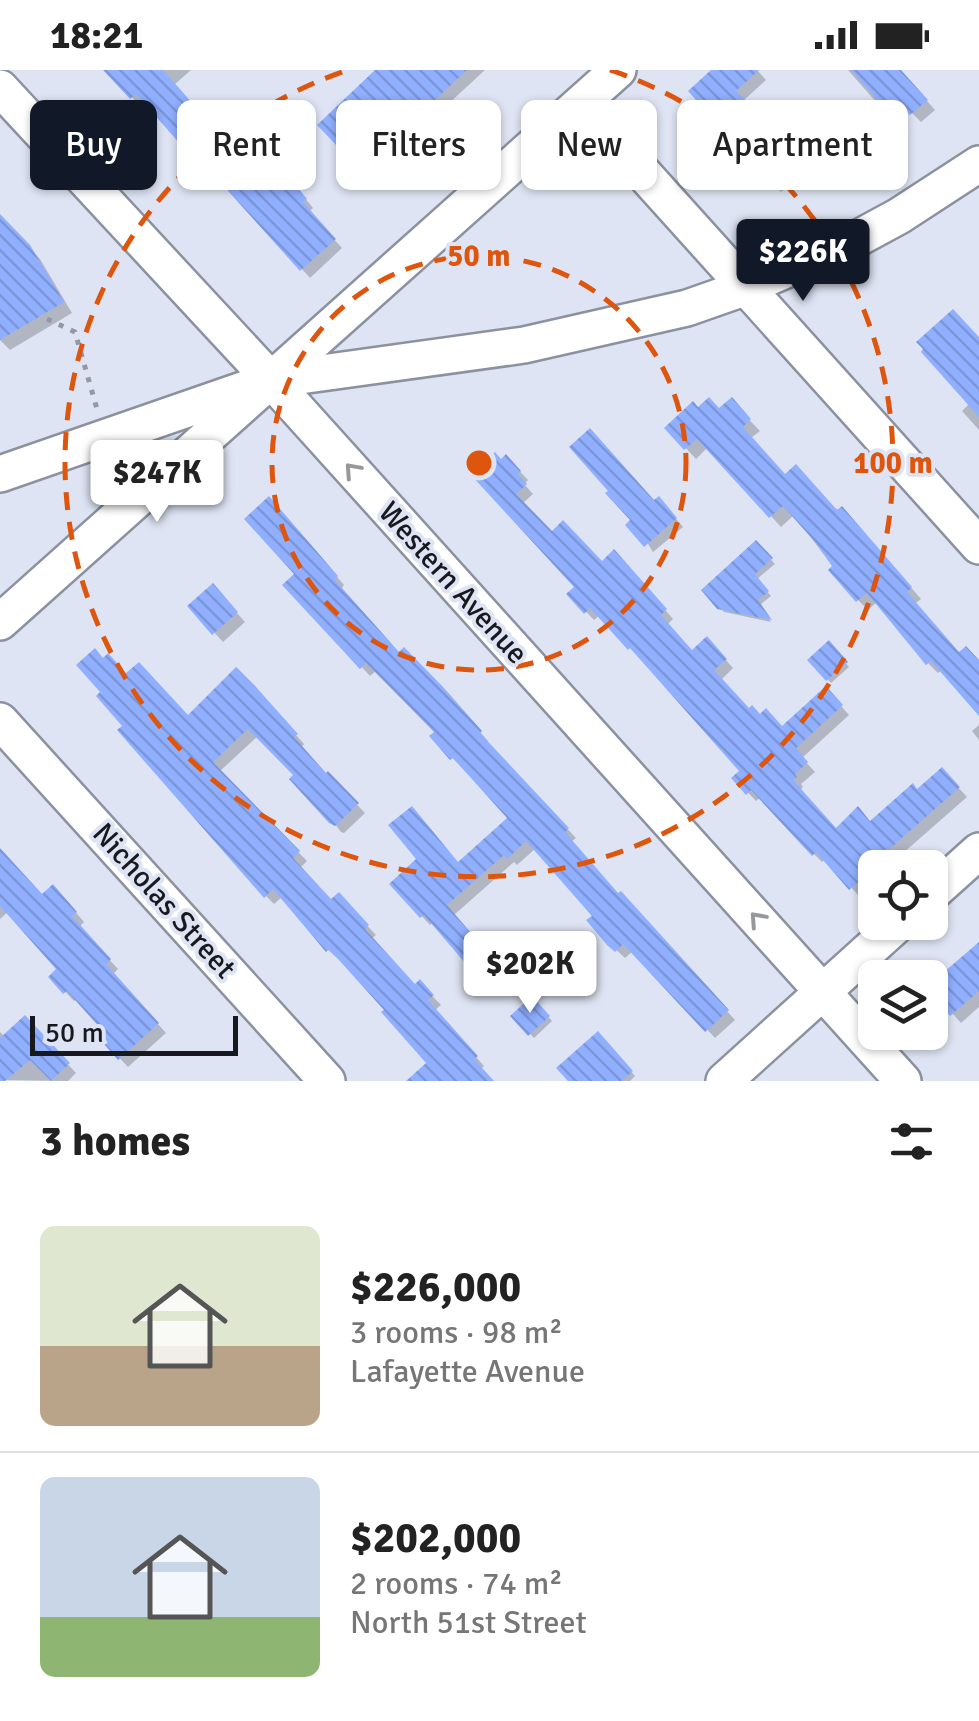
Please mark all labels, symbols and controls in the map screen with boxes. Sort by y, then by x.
text: 18:21 [50,12,143,59]
chip: Buy [30,100,157,190]
chip: Rent [177,100,316,190]
chip: Filters [336,100,501,190]
chip: New [521,100,657,190]
chip: Apartment [677,100,908,190]
pin: $226K [733,219,873,304]
text: $226K [759,232,847,271]
text: 50 m [447,238,511,275]
pin: $247K [87,440,227,525]
centre of rings [461,445,497,481]
text: 100 m [853,445,933,482]
text: $247K [113,453,201,492]
one-way arrow [346,463,364,482]
street label: Western Avenue [370,494,536,672]
street label: Nicholas Street [84,816,244,986]
map controls [858,850,948,1050]
button: locate [858,850,948,940]
one-way arrow [751,912,769,931]
pin: $202K [460,931,600,1016]
text: $202K [486,944,574,983]
button: layers [858,960,948,1050]
scale bar [30,1011,238,1056]
text: 50 m [45,1016,104,1050]
icon: filters [884,1114,939,1169]
text: 3 homes [40,1116,190,1167]
text: $226,000 [350,1262,521,1313]
icon: home [120,1266,240,1386]
text: 3 rooms · 98 m² [350,1313,563,1352]
text: Lafayette Avenue [350,1352,585,1391]
text: $202,000 [350,1513,521,1564]
icon: home [120,1517,240,1637]
text: 2 rooms · 74 m² [350,1564,563,1603]
text: North 51st Street [350,1603,587,1642]

